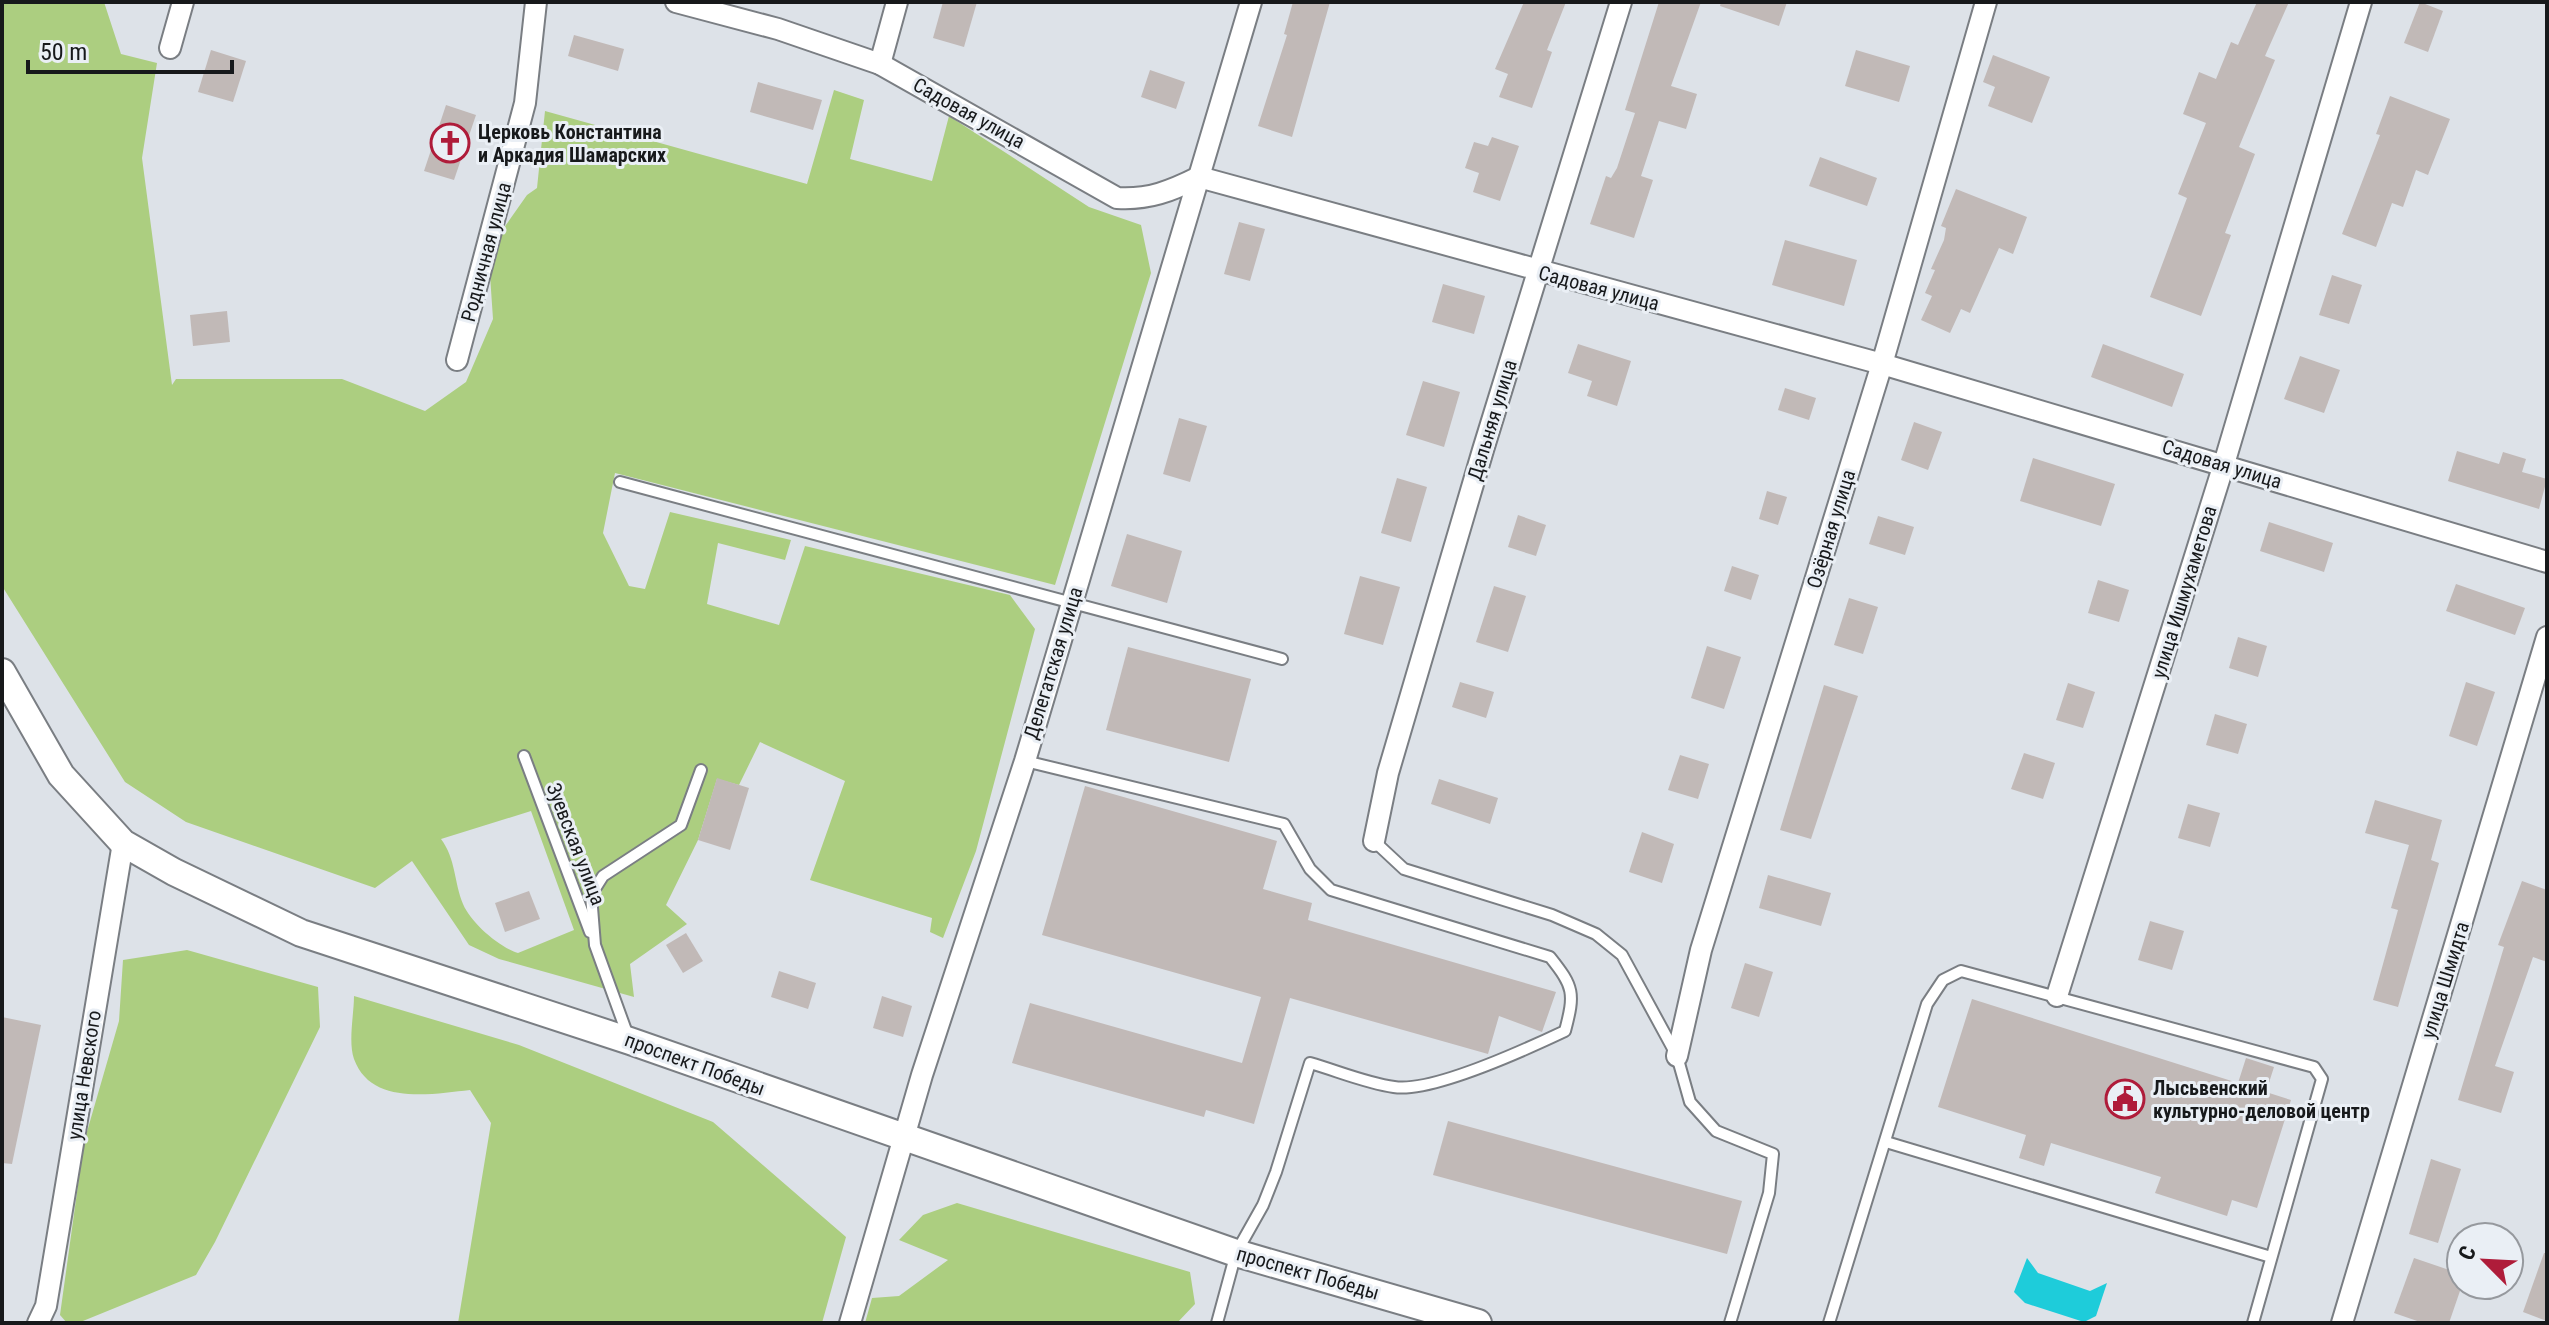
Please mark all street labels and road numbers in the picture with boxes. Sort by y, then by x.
street label: Садовая улица [909,72,1029,154]
street label: Родничная улица [456,180,516,324]
street label: Садовая улица [1536,260,1662,316]
street label: Дальняя улица [1462,357,1522,483]
street label: Садовая улица [2159,434,2285,494]
street label: Озёрная улица [1802,467,1860,591]
street label: улица Ишмухаметова [2146,503,2222,681]
street label: Делегатская улица [1018,584,1088,742]
street label: Зуевская улица [542,779,610,909]
street label: улица Шмидта [2416,919,2474,1041]
street label: улица Невского [62,1009,106,1141]
street label: проспект Победы [622,1028,768,1100]
street label: проспект Победы [1234,1241,1382,1305]

